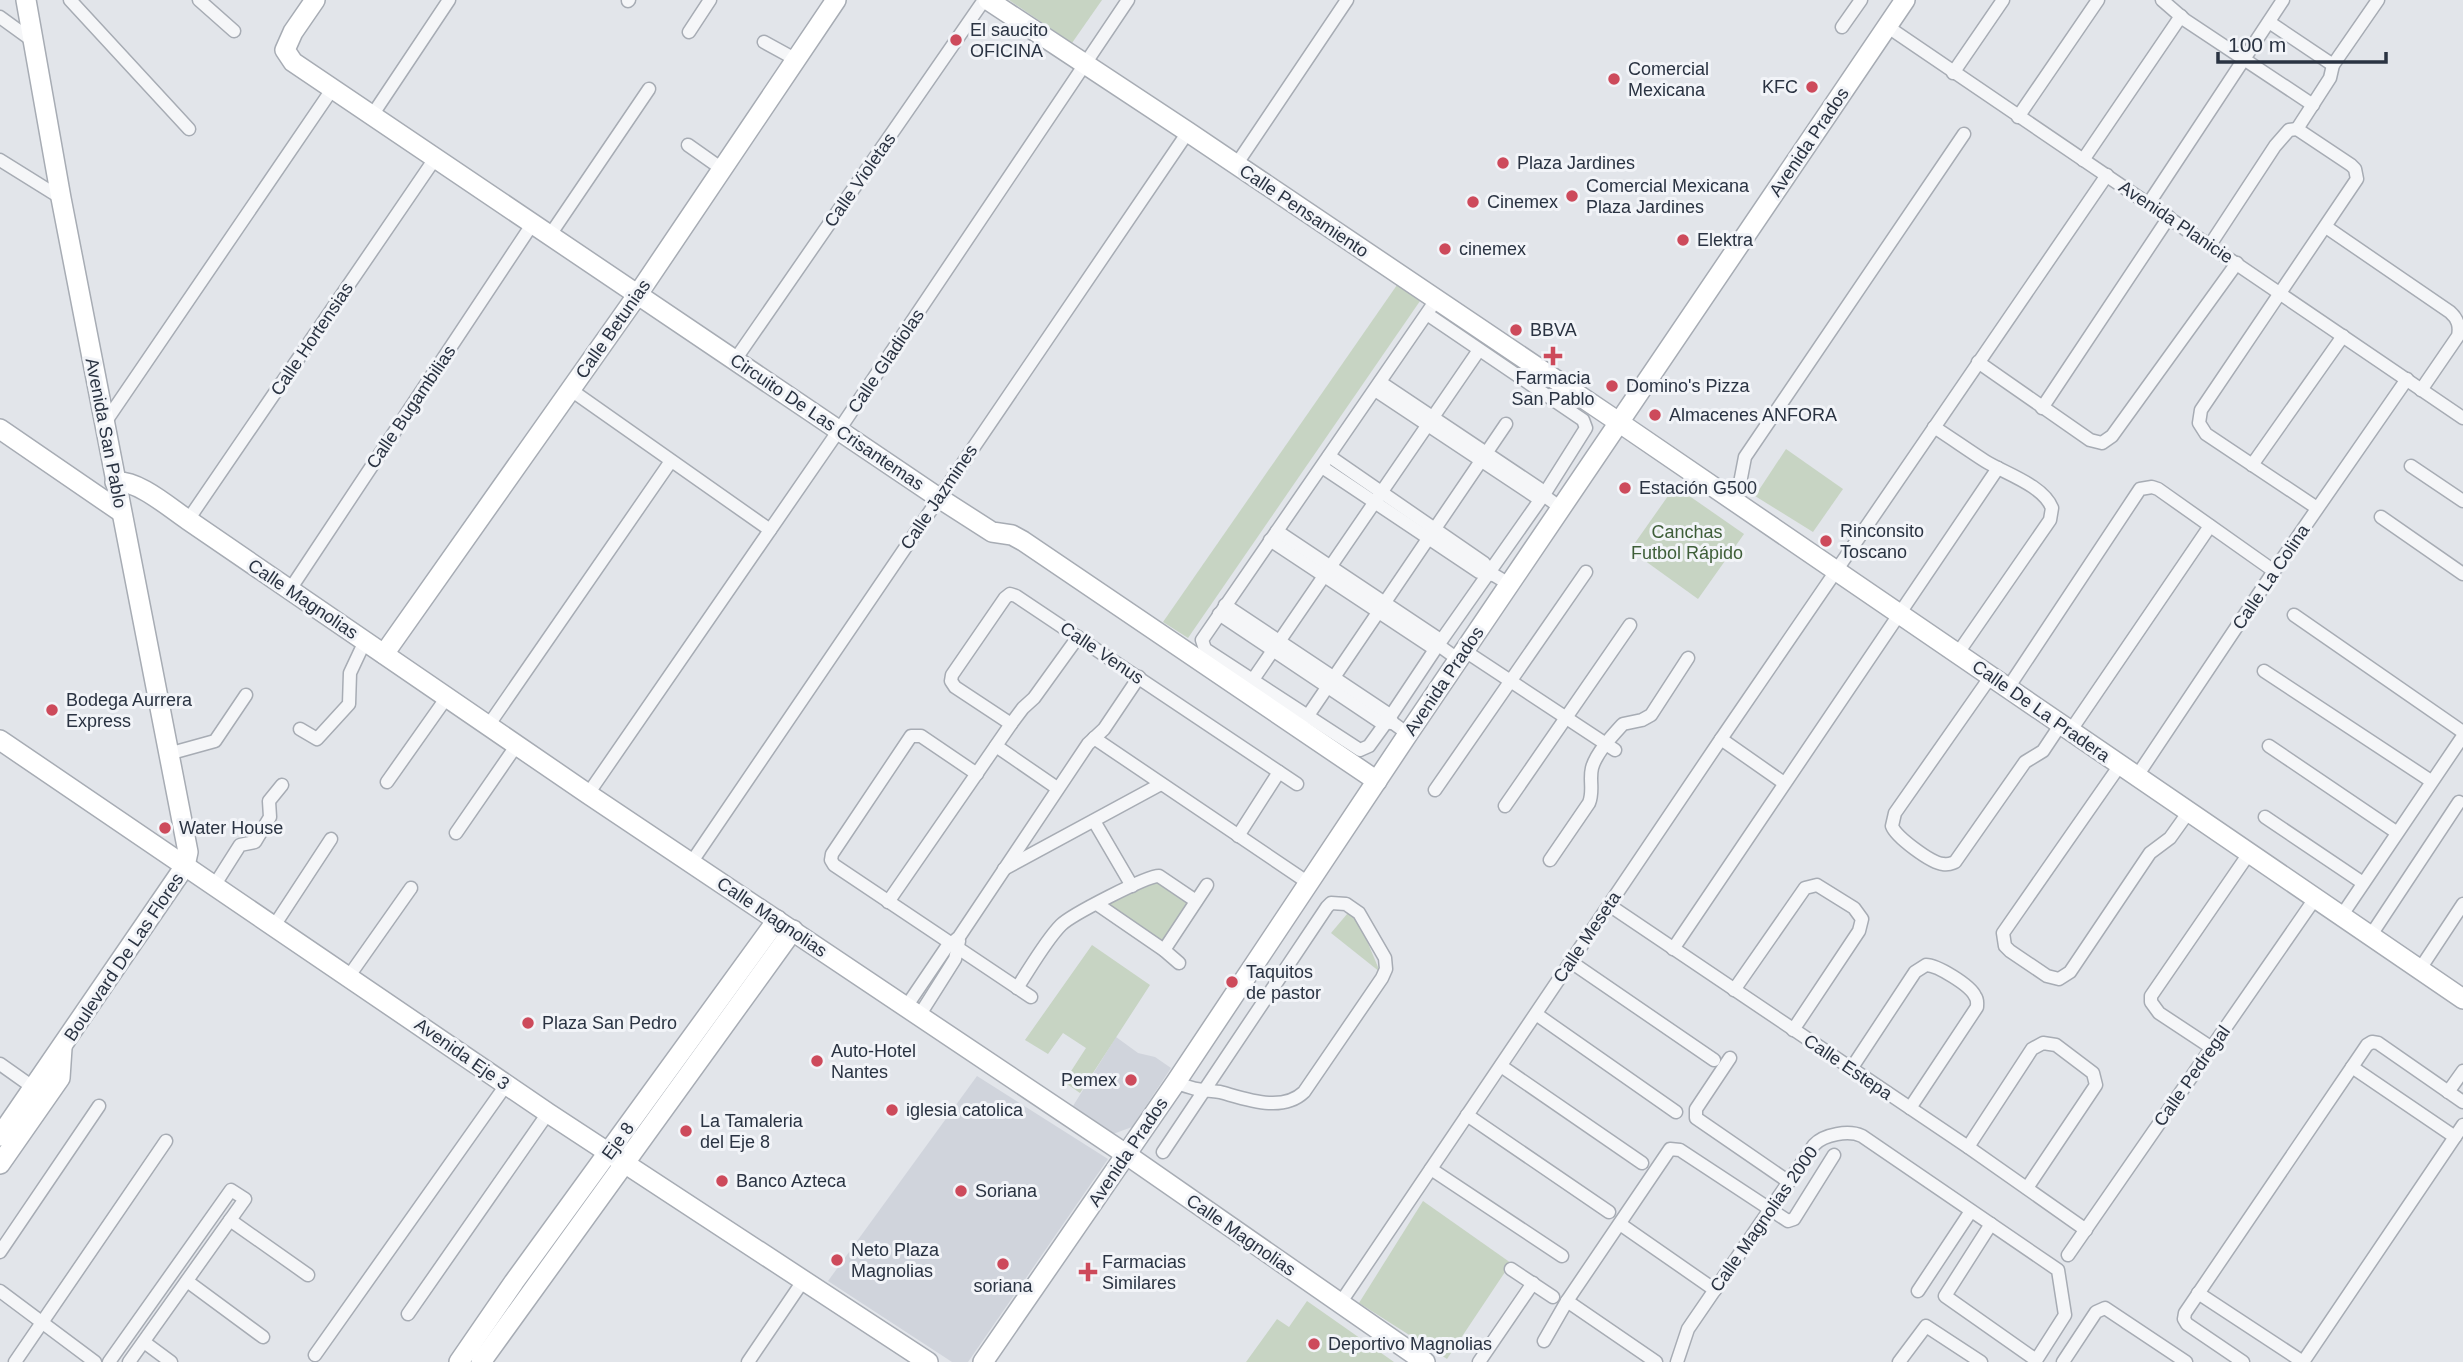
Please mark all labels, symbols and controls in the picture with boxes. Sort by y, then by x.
place label: El saucito OFICINA [970,20,1048,61]
scale bar [2218,21,2386,65]
marker: El saucito OFICINA [948,32,964,48]
text: 100 m [2228,33,2286,56]
place label: Comercial Mexicana [1628,59,1709,100]
marker: Comercial Mexicana [1606,71,1622,87]
place label: KFC [1762,77,1798,97]
marker: KFC [1804,79,1820,95]
street label: Avenida Prados [1765,84,1853,200]
street label: Calle Violetas [820,129,900,231]
place label: Plaza Jardines [1517,153,1635,173]
marker: Plaza Jardines [1495,155,1511,171]
street label: Calle Pensamiento [1236,160,1372,262]
place label: Comercial Mexicana Plaza Jardines [1586,176,1750,217]
street label: Avenida Planicie [2115,177,2237,267]
marker: Comercial Mexicana Plaza Jardines [1564,188,1580,204]
place label: Cinemex [1487,192,1558,212]
marker: Cinemex [1465,194,1481,210]
place label: Elektra [1697,230,1754,250]
marker: Elektra [1675,232,1691,248]
place label: cinemex [1459,239,1526,259]
marker: cinemex [1437,241,1453,257]
street label: Calle Betunias [572,276,654,382]
street label: Calle Hortensias [267,279,357,399]
street label: Calle Gladiolas [844,305,928,417]
place label: BBVA [1530,320,1577,340]
marker: BBVA [1508,322,1524,338]
street label: Calle Bugambilias [362,342,460,472]
marker: Farmacia San Pablo [1545,348,1561,364]
street label: Circuito De Las Crisantemas [726,350,928,494]
street label: Avenida San Pablo [82,356,130,510]
place label: Farmacia San Pablo [1511,368,1595,409]
place label: Domino's Pizza [1626,376,1750,396]
marker: Domino's Pizza [1604,378,1620,394]
place label: Almacenes ANFORA [1669,405,1837,425]
marker: Almacenes ANFORA [1647,407,1663,423]
street label: Calle Jazmines [897,441,981,553]
place label: Estación G500 [1639,478,1757,498]
marker: Estación G500 [1617,480,1633,496]
street label: Calle La Colina [2229,520,2314,633]
place label: Rinconsito Toscano [1840,521,1924,562]
park label: Canchas Futbol Rápido [1631,522,1743,563]
marker: Rinconsito Toscano [1818,533,1834,549]
street label: Calle Magnolias [244,555,362,643]
street label: Calle Venus [1057,618,1147,688]
street label: Avenida Prados [1400,623,1488,739]
street label: Calle De La Pradera [1968,656,2114,767]
place label: Bodega Aurrera Express [66,690,193,731]
marker: Bodega Aurrera Express [44,702,60,718]
place label: Water House [179,818,283,838]
marker: Water House [157,820,173,836]
street label: Boulevard De Las Flores [60,869,188,1045]
street label: Calle Magnolias [713,873,831,961]
street label: Calle Meseta [1549,887,1625,986]
place label: Taquitos de pastor [1246,962,1321,1003]
marker: Taquitos de pastor [1224,974,1240,990]
place label: Plaza San Pedro [542,1013,677,1033]
street label: Avenida Eje 3 [411,1014,513,1094]
marker: Plaza San Pedro [520,1015,536,1031]
street label: Calle Pedregal [2150,1022,2234,1130]
street label: Calle Estepa [1800,1030,1897,1104]
place label: Auto-Hotel Nantes [831,1041,916,1082]
marker: Auto-Hotel Nantes [809,1053,825,1069]
place label: Pemex [1061,1070,1117,1090]
marker: Pemex [1123,1072,1139,1088]
street label: Avenida Prados [1084,1094,1172,1210]
place label: iglesia catolica [906,1100,1024,1120]
marker: iglesia catolica [884,1102,900,1118]
place label: La Tamaleria del Eje 8 [700,1111,804,1152]
street label: Eje 8 [598,1119,638,1163]
marker: La Tamaleria del Eje 8 [678,1123,694,1139]
street label: Calle Magnolias 2000 [1706,1142,1822,1296]
place label: Banco Azteca [736,1171,847,1191]
marker: Banco Azteca [714,1173,730,1189]
place label: Soriana [975,1181,1038,1201]
marker: Soriana [953,1183,969,1199]
street label: Calle Magnolias [1183,1190,1299,1280]
place label: Neto Plaza Magnolias [851,1240,940,1281]
marker: Neto Plaza Magnolias [829,1252,845,1268]
place label: Farmacias Similares [1102,1252,1186,1293]
marker: soriana [995,1256,1011,1272]
marker: Farmacias Similares [1080,1264,1096,1280]
place label: soriana [973,1276,1034,1296]
place label: Deportivo Magnolias [1328,1334,1492,1354]
marker: Deportivo Magnolias [1306,1336,1322,1352]

